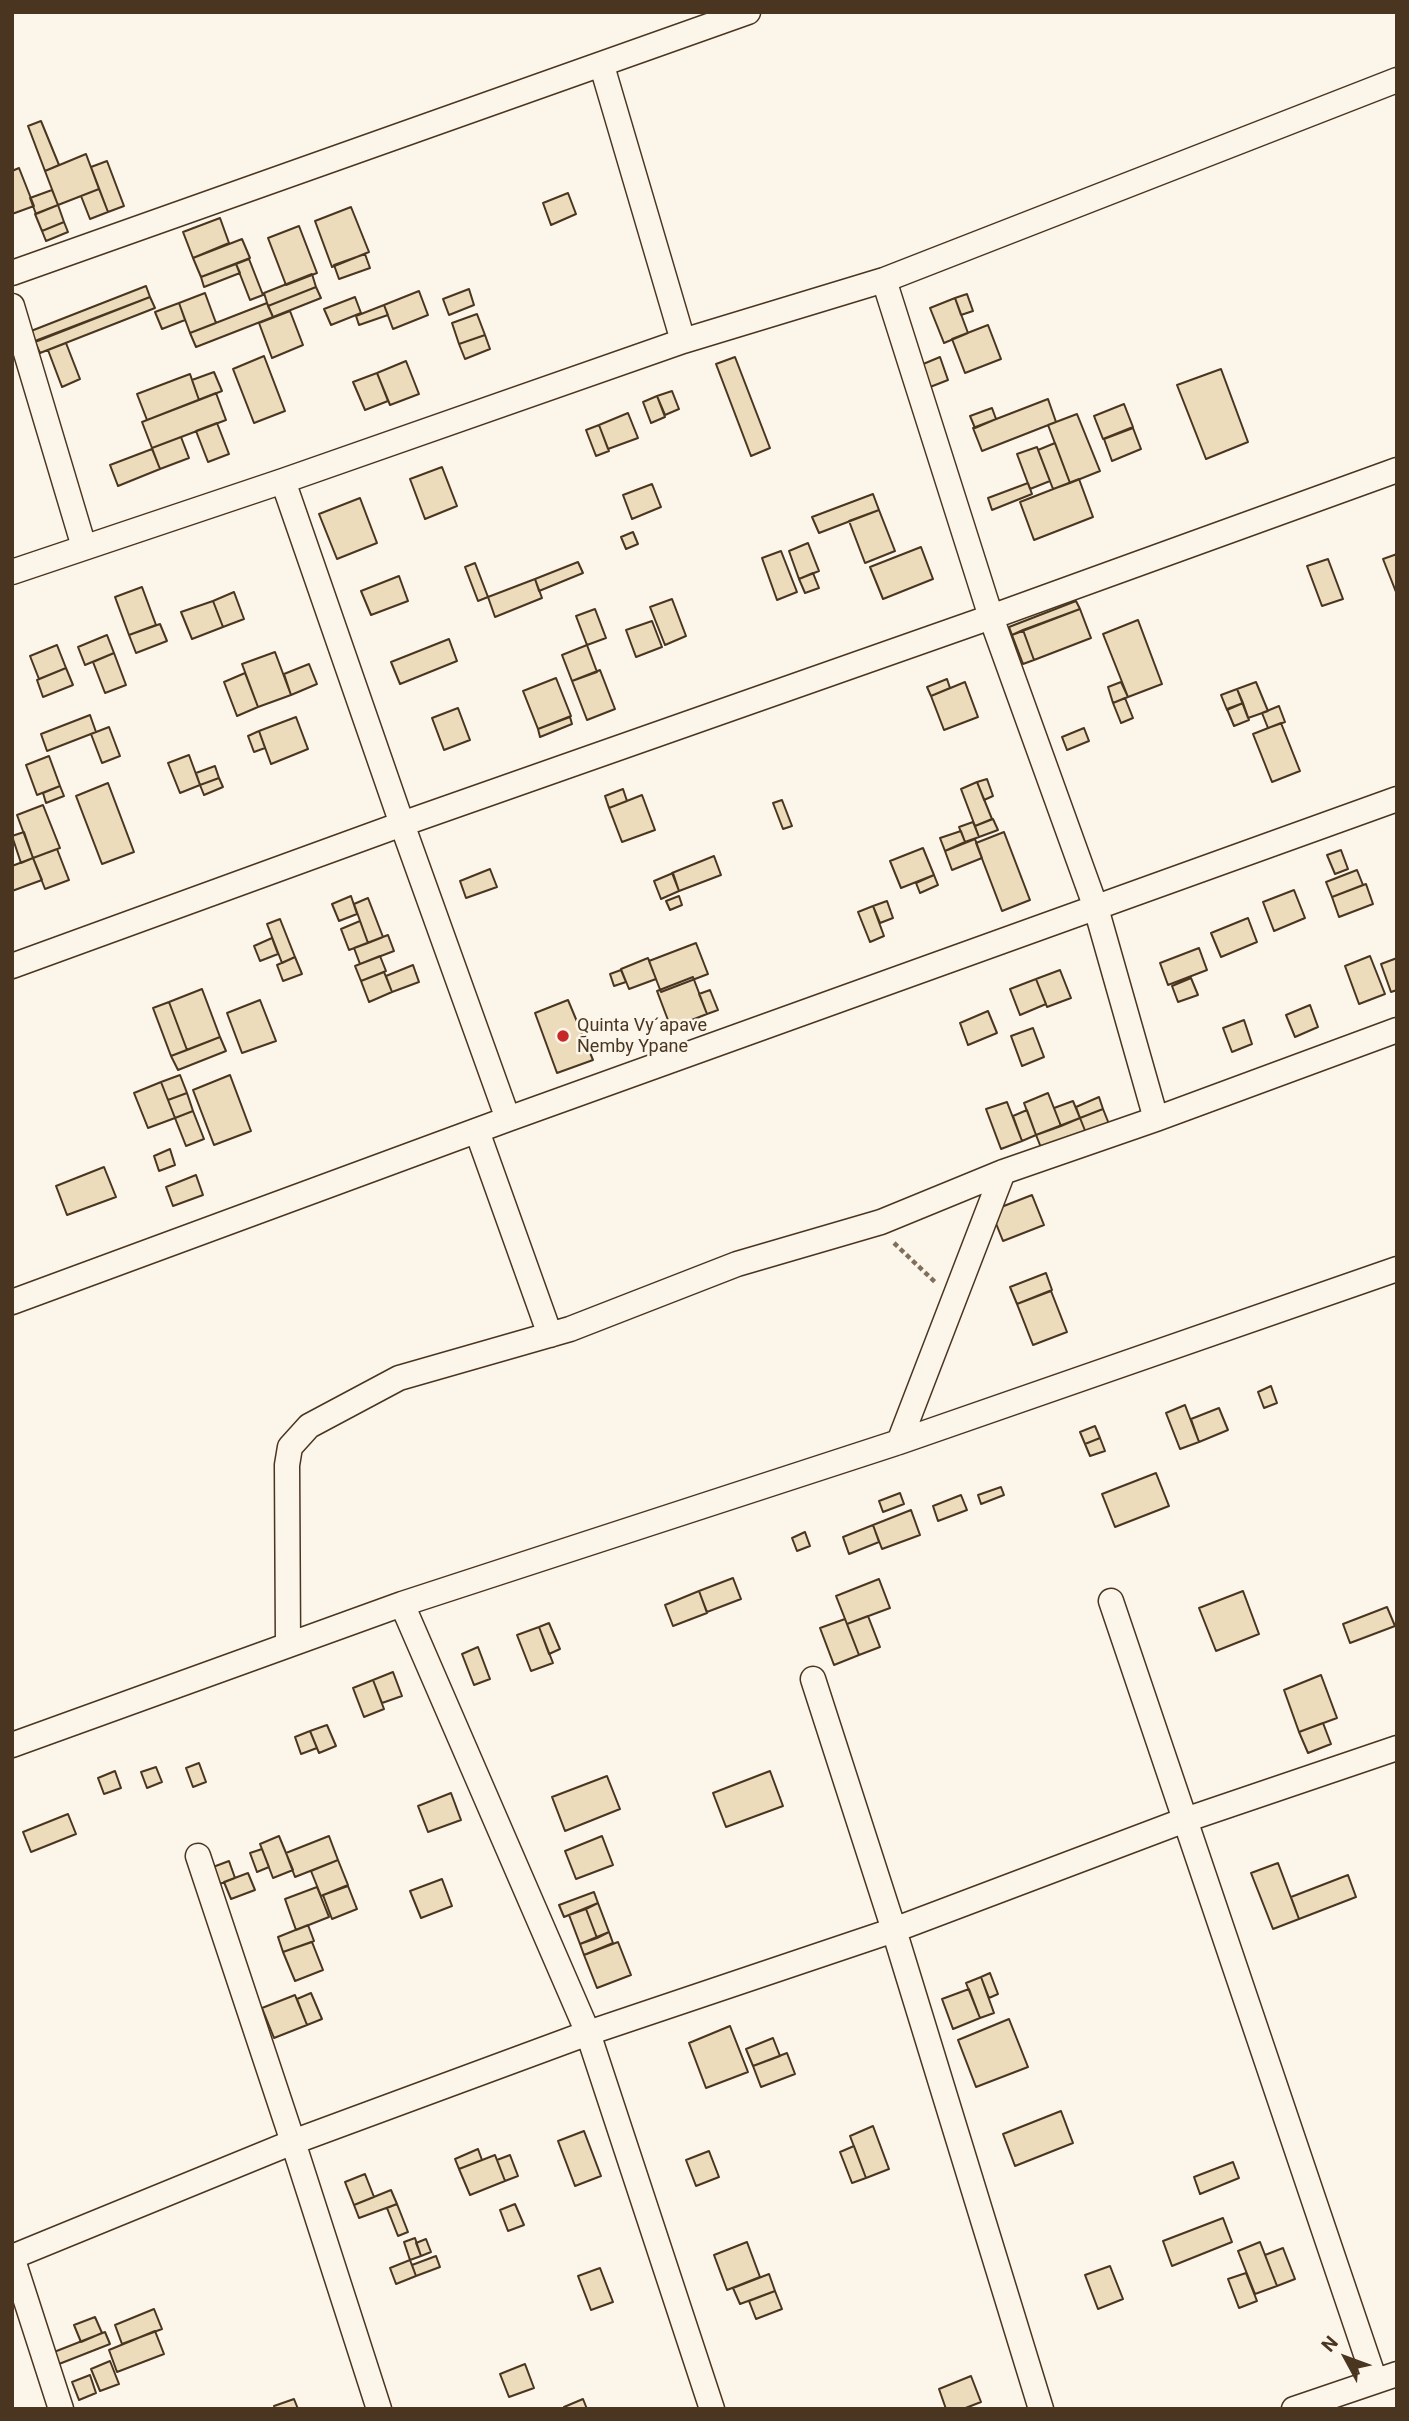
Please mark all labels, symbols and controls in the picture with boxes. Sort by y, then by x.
place label: Quinta Vy´apave Ñemby Ypane [577,1015,707,1058]
marker: Quinta Vy´apave Ñemby Ypane [555,1028,571,1044]
north arrow [1311,2323,1381,2393]
text: N [1317,2331,1343,2356]

